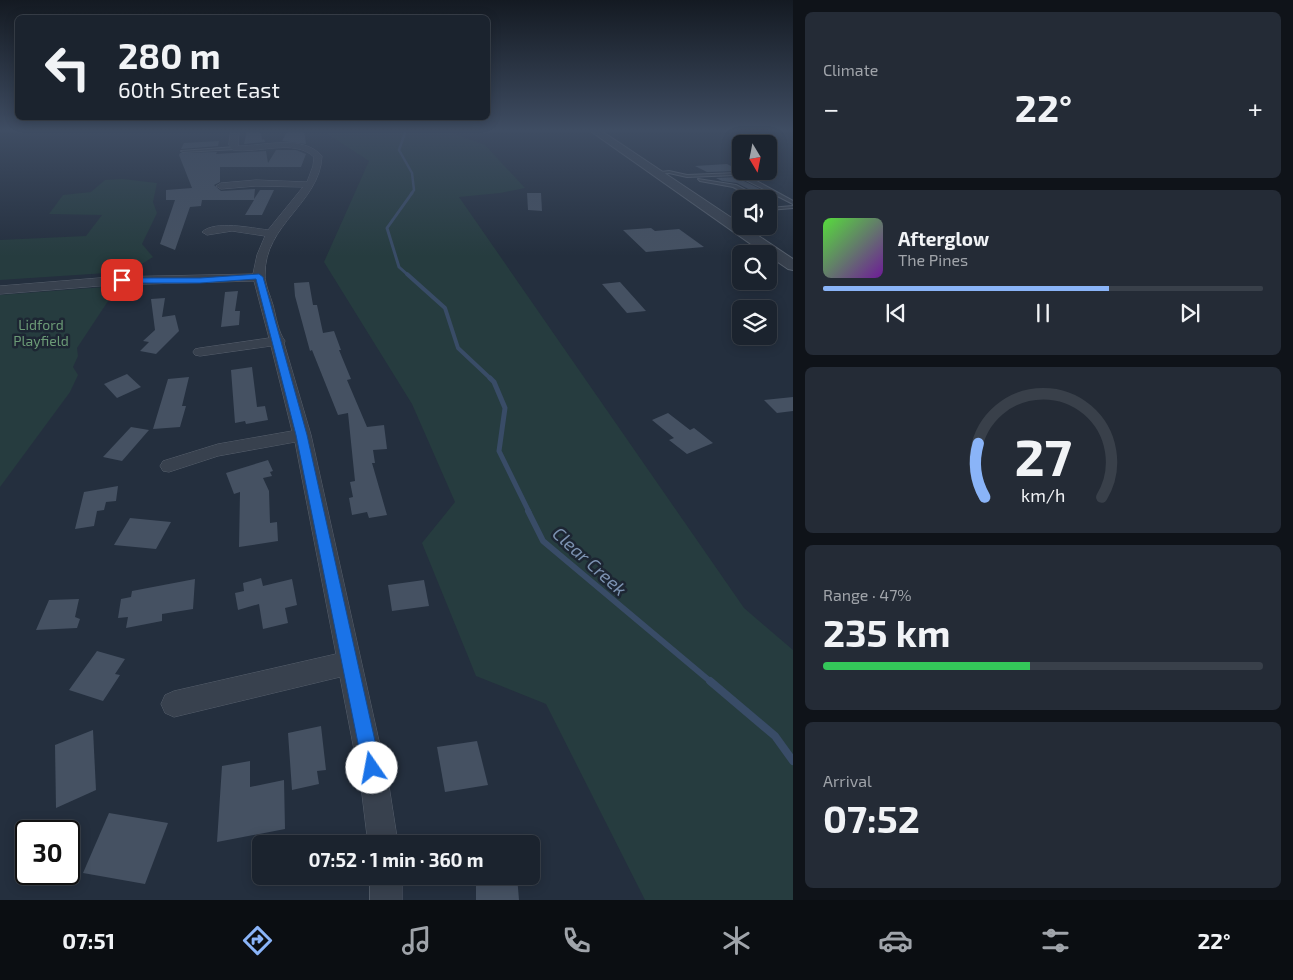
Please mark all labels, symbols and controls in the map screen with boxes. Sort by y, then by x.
text: 280 m [118,34,221,76]
icon: left [35,35,100,100]
text: Climate [823,60,878,79]
text: 60th Street East [118,76,280,102]
text: 22° [1015,84,1072,130]
text: − [823,91,839,125]
text: + [1248,91,1263,125]
north arrow [732,135,778,180]
map controls [732,135,777,345]
button: sound [732,190,777,235]
text: Afterglow [898,227,989,250]
button: search [732,245,777,290]
text: The Pines [898,250,968,269]
pin [101,259,143,301]
icon: arrive [108,266,136,294]
icon: previous [882,299,910,327]
icon: pause [1029,299,1057,327]
icon: next [1176,299,1204,327]
button: layers [732,300,777,345]
park label: Lidford Playfield [13,316,69,349]
text: 27 [1014,424,1072,486]
text: km/h [1021,484,1065,506]
water label: Clear Creek [548,522,632,600]
text: Range · 47% [823,585,912,604]
text: 235 km [823,609,951,655]
position arrow [345,741,397,793]
text: Arrival [823,771,872,790]
text: 07:52 [823,795,920,841]
speed limit sign: 30 [15,820,80,885]
text: 07:52 · 1 min · 360 m [309,848,483,871]
icon: directions [240,923,275,958]
icon: music [399,923,434,958]
icon: phone [559,923,594,958]
icon: climate [719,923,754,958]
icon: car [878,923,913,958]
icon: filters [1038,923,1073,958]
text: 07:51 [62,927,115,953]
text: 22° [1198,927,1231,953]

